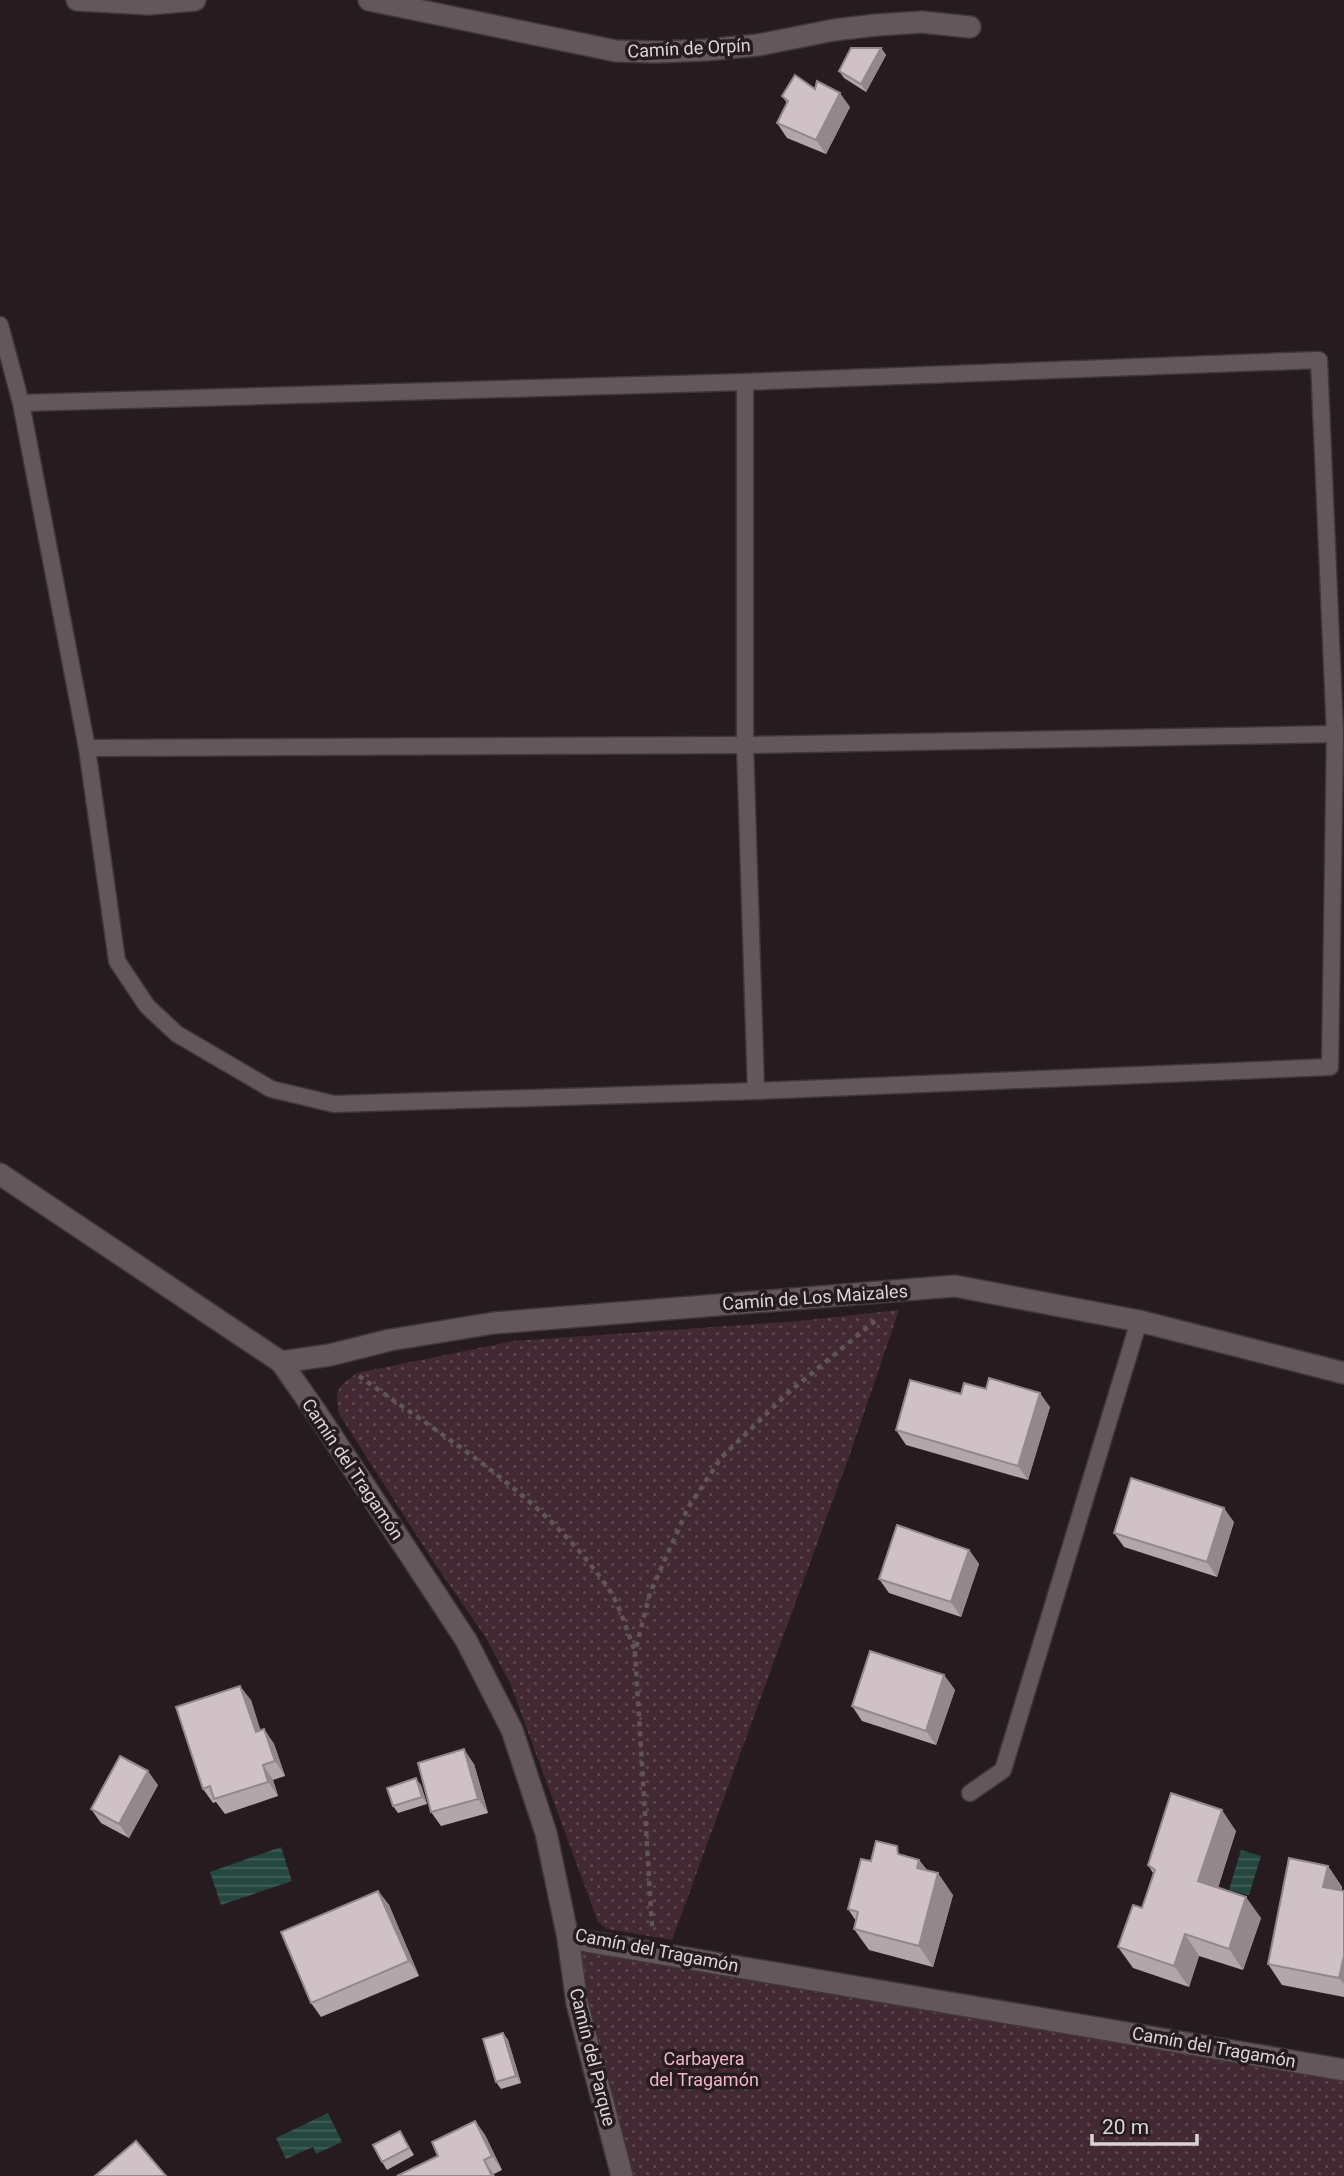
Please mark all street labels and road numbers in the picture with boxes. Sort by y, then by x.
street label: Camín de Orpín [627,34,751,62]
street label: Camín de Los Maizales [722,1280,908,1314]
street label: Camín del Tragamón [298,1394,408,1544]
street label: Camín del Tragamón [574,1924,740,1976]
street label: Camín del Parque [566,1986,620,2128]
street label: Camín del Tragamón [1131,2022,1297,2072]

